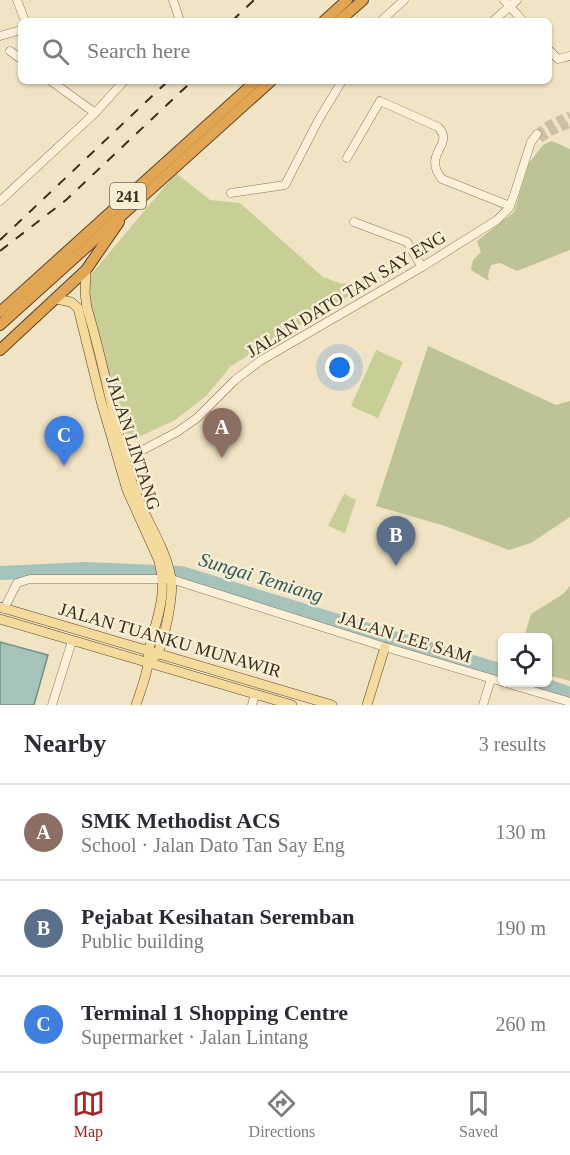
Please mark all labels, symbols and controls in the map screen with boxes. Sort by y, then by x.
search box [18,18,552,84]
icon: search [39,35,72,68]
text: Search here [87,38,190,63]
road number: 241 [110,183,146,209]
street label: JALAN DATO TAN SAY ENG [243,227,449,361]
your location [325,353,354,382]
street label: JALAN LINTANG [102,373,164,513]
pin: A [202,408,242,458]
pin: C [44,416,84,466]
pin: B [376,516,416,566]
water label: Sungai Temiang [196,548,326,607]
street label: JALAN TUANKU MUNAWIR [57,599,283,681]
street label: JALAN LEE SAM [336,607,474,667]
map controls [498,633,552,687]
button: locate [498,633,552,687]
text: Nearby [24,729,106,758]
text: 3 results [479,733,546,755]
text: SMK Methodist ACS [81,808,280,833]
text: A [36,821,51,843]
text: 130 m [495,821,546,843]
text: School · Jalan Dato Tan Say Eng [81,834,345,856]
text: Pejabat Kesihatan Seremban [81,904,354,929]
text: B [37,917,50,939]
text: 190 m [495,917,546,939]
text: Public building [81,930,204,952]
text: Terminal 1 Shopping Centre [81,1000,348,1025]
text: C [36,1013,51,1035]
text: 260 m [495,1013,546,1035]
text: Supermarket · Jalan Lintang [81,1026,308,1048]
tab: Map [72,1087,105,1141]
tab: Directions [249,1087,315,1141]
tab: Saved [459,1087,498,1141]

